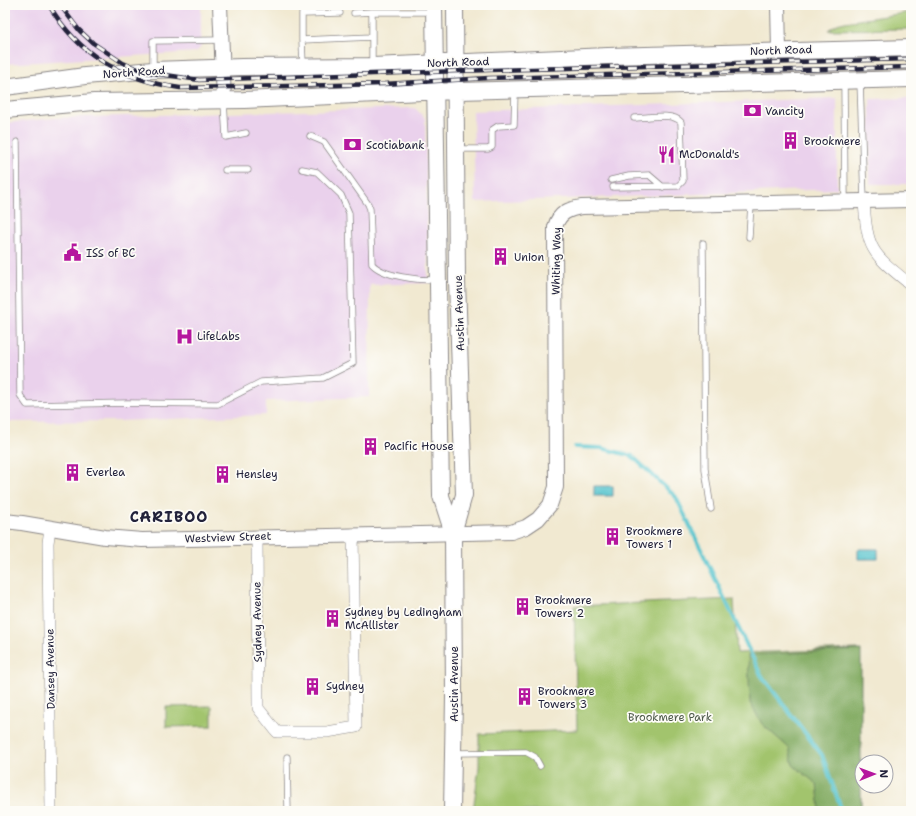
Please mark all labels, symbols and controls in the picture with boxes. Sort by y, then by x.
street label: North Road [750,42,813,59]
street label: North Road [427,54,490,71]
street label: North Road [102,63,166,82]
bank icon: Vancity [742,101,762,121]
place label: Vancity [765,104,804,119]
building icon: Brookmere [781,131,801,151]
place label: Brookmere [804,134,861,149]
bank icon: Scotiabank [343,135,363,155]
place label: Scotiabank [366,138,424,153]
restaurant icon: McDonald's [656,144,676,164]
place label: McDonald's [679,147,739,162]
street label: Whiting Way [548,227,565,295]
public building icon: ISS of BC [63,243,83,263]
place label: ISS of BC [86,246,136,261]
building icon: Union [491,247,511,267]
place label: Union [514,250,544,265]
street label: Austin Avenue [451,275,468,351]
hospital icon: LifeLabs [174,326,194,346]
place label: LifeLabs [197,329,240,344]
building icon: Pacific House [361,436,381,456]
place label: Pacific House [384,439,454,454]
building icon: Everlea [63,462,83,482]
building icon: Hensley [213,464,233,484]
place label: Everlea [86,465,125,480]
place label: Hensley [236,467,278,482]
district label: CARIBOO [130,507,208,527]
place label: Brookmere Towers 1 [626,524,683,552]
building icon: Brookmere Towers 1 [603,527,623,547]
street label: Westview Street [184,528,272,547]
street label: Sydney Avenue [249,581,266,662]
place label: Brookmere Towers 2 [535,593,592,621]
building icon: Brookmere Towers 2 [512,596,532,616]
place label: Sydney by Ledingham McAllister [345,605,462,633]
building icon: Sydney by Ledingham McAllister [322,608,342,628]
street label: Dansey Avenue [42,628,59,710]
street label: Austin Avenue [447,646,462,722]
building icon: Sydney [303,676,323,696]
place label: Sydney [326,679,364,694]
place label: Brookmere Towers 3 [538,684,595,712]
building icon: Brookmere Towers 3 [515,687,535,707]
park label: Brookmere Park [628,710,712,725]
north arrow [854,754,894,794]
text: N [876,769,891,779]

